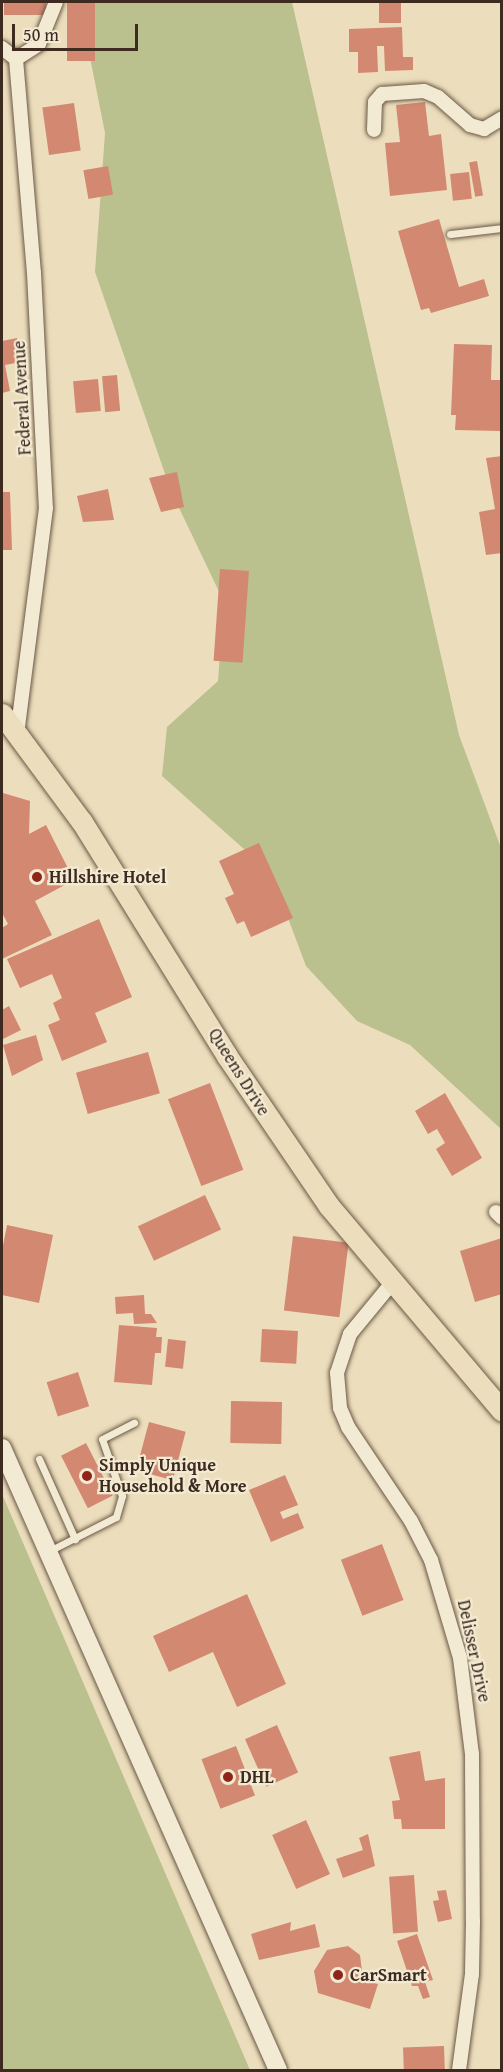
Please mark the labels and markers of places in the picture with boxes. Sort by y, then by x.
place label: Hillshire Hotel [49,866,166,888]
marker: Hillshire Hotel [30,870,44,884]
place label: Simply Unique Household & More [99,1455,247,1498]
marker: Simply Unique Household & More [80,1469,94,1483]
place label: DHL [240,1766,274,1788]
marker: DHL [221,1770,235,1784]
place label: CarSmart [350,1964,427,1986]
marker: CarSmart [331,1968,345,1982]

